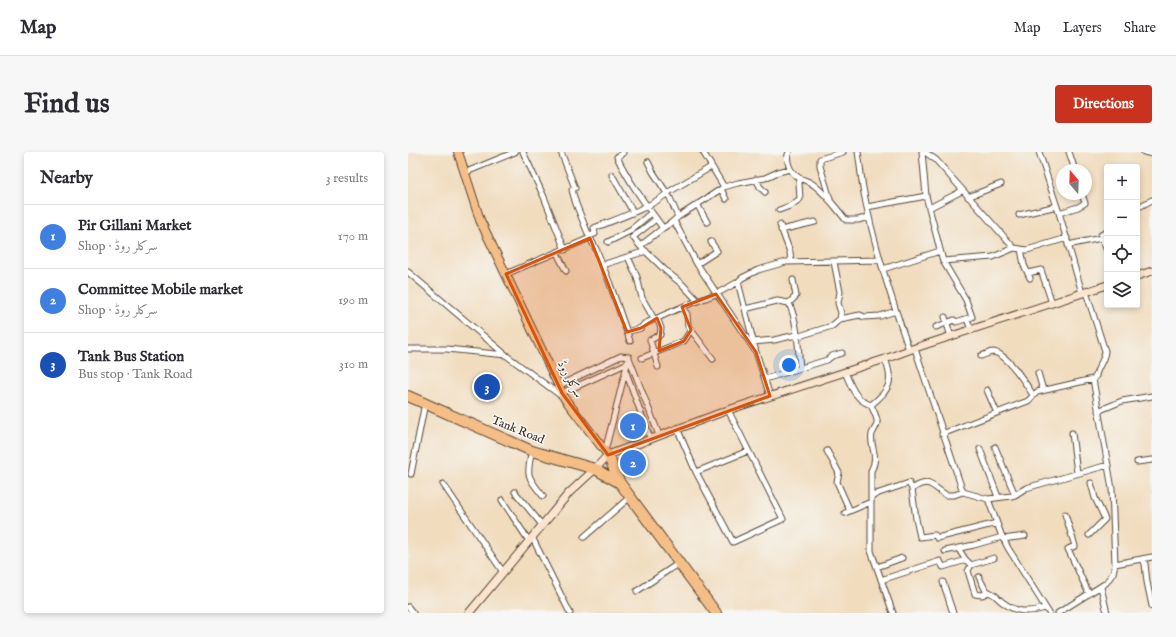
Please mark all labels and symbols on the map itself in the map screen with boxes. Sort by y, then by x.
north arrow [1056,164,1092,200]
your location [779,355,799,375]
street label: سرکلر روڈ [554,358,586,400]
pin: 3 [474,372,500,402]
pin: 1 [620,411,646,441]
street label: Tank Road [489,413,547,448]
pin: 2 [620,448,646,478]

